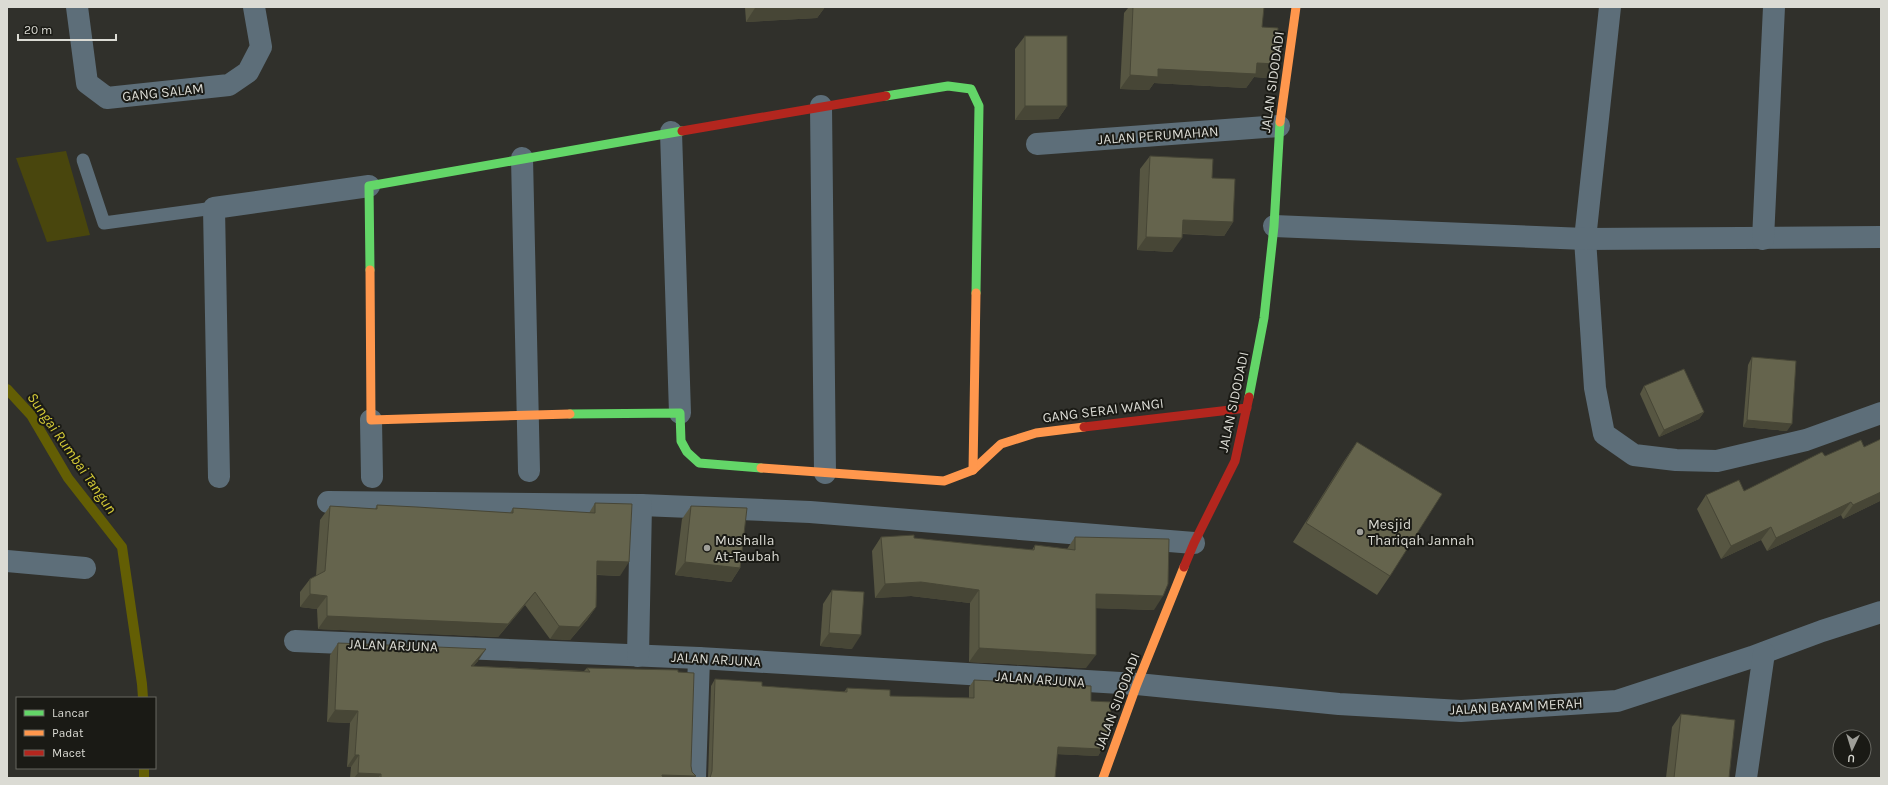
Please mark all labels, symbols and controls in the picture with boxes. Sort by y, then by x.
scale bar [18,16,116,42]
text: 20 m [24,23,52,37]
street label: JALAN SIDODADI [1257,30,1288,134]
street label: GANG SALAM [121,80,205,105]
street label: JALAN PERUMAHAN [1097,123,1219,148]
street label: JALAN SIDODADI [1215,350,1252,454]
water label: Sungai Rumbai Tangun [23,389,121,517]
street label: GANG SERAI WANGI [1042,395,1165,426]
place label: Mesjid Thariqah Jannah [1368,516,1474,549]
marker: Mesjid Thariqah Jannah [1355,527,1365,537]
place label: Mushalla At-Taubah [715,532,780,565]
marker: Mushalla At-Taubah [702,543,712,553]
street label: JALAN ARJUNA [348,635,438,656]
street label: JALAN ARJUNA [670,649,761,670]
street label: JALAN SIDODADI [1091,650,1144,752]
street label: JALAN ARJUNA [994,668,1086,691]
street label: JALAN BAYAM MERAH [1449,695,1583,718]
legend [16,697,156,769]
text: Lancar [52,706,89,720]
text: Padat [52,726,84,740]
north arrow [1832,729,1872,769]
text: Macet [52,746,86,760]
text: U [1847,752,1856,765]

